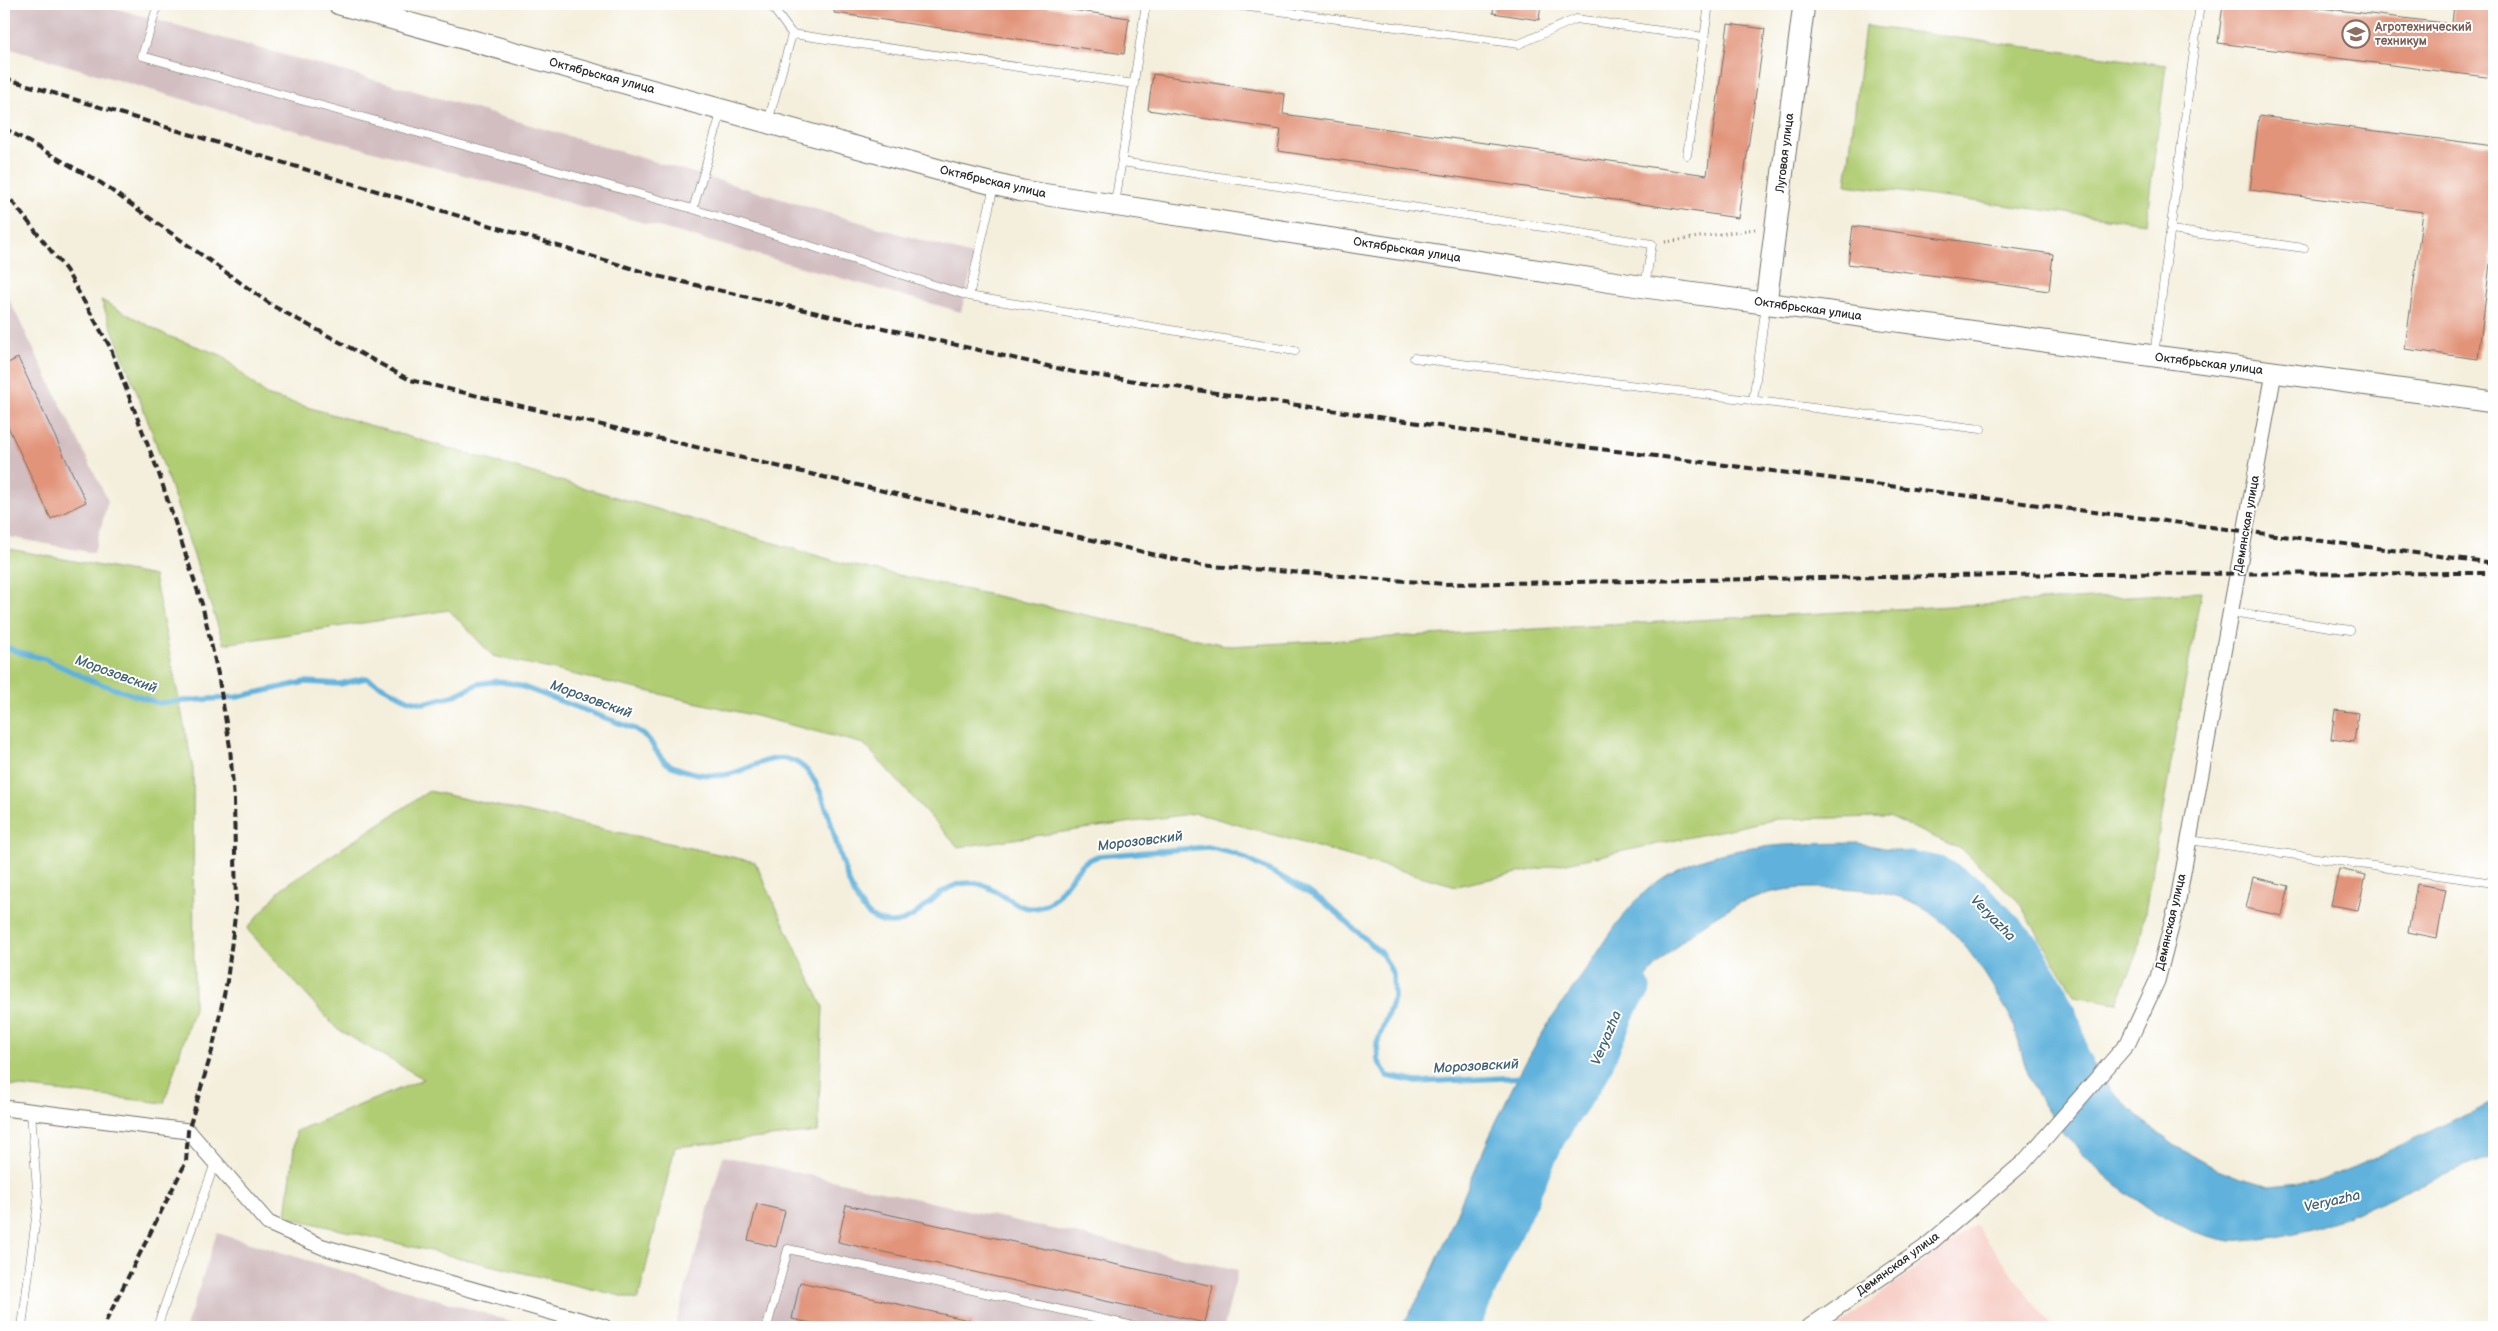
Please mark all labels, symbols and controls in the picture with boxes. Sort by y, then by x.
school or university icon: Агротехнический техникум [2341,19,2371,49]
place label: Агротехнический техникум [2374,20,2472,49]
street label: Октябрьская улица [548,55,656,97]
street label: Луговая улица [1773,112,1797,195]
street label: Октябрьская улица [938,162,1048,202]
street label: Октябрьская улица [1352,234,1462,266]
street label: Октябрьская улица [1753,294,1863,324]
street label: Октябрьская улица [2154,350,2264,378]
street label: Демянская улица [2231,474,2263,574]
water label: Морозовский [73,651,159,697]
water label: Морозовский [548,676,634,722]
water label: Морозовский [1096,827,1184,855]
street label: Демянская улица [2153,872,2189,972]
water label: Veryazha [1967,891,2019,945]
water label: Veryazha [1587,1008,1625,1068]
water label: Морозовский [1433,1055,1519,1077]
water label: Veryazha [2302,1186,2362,1216]
street label: Демянская улица [1854,1229,1942,1299]

